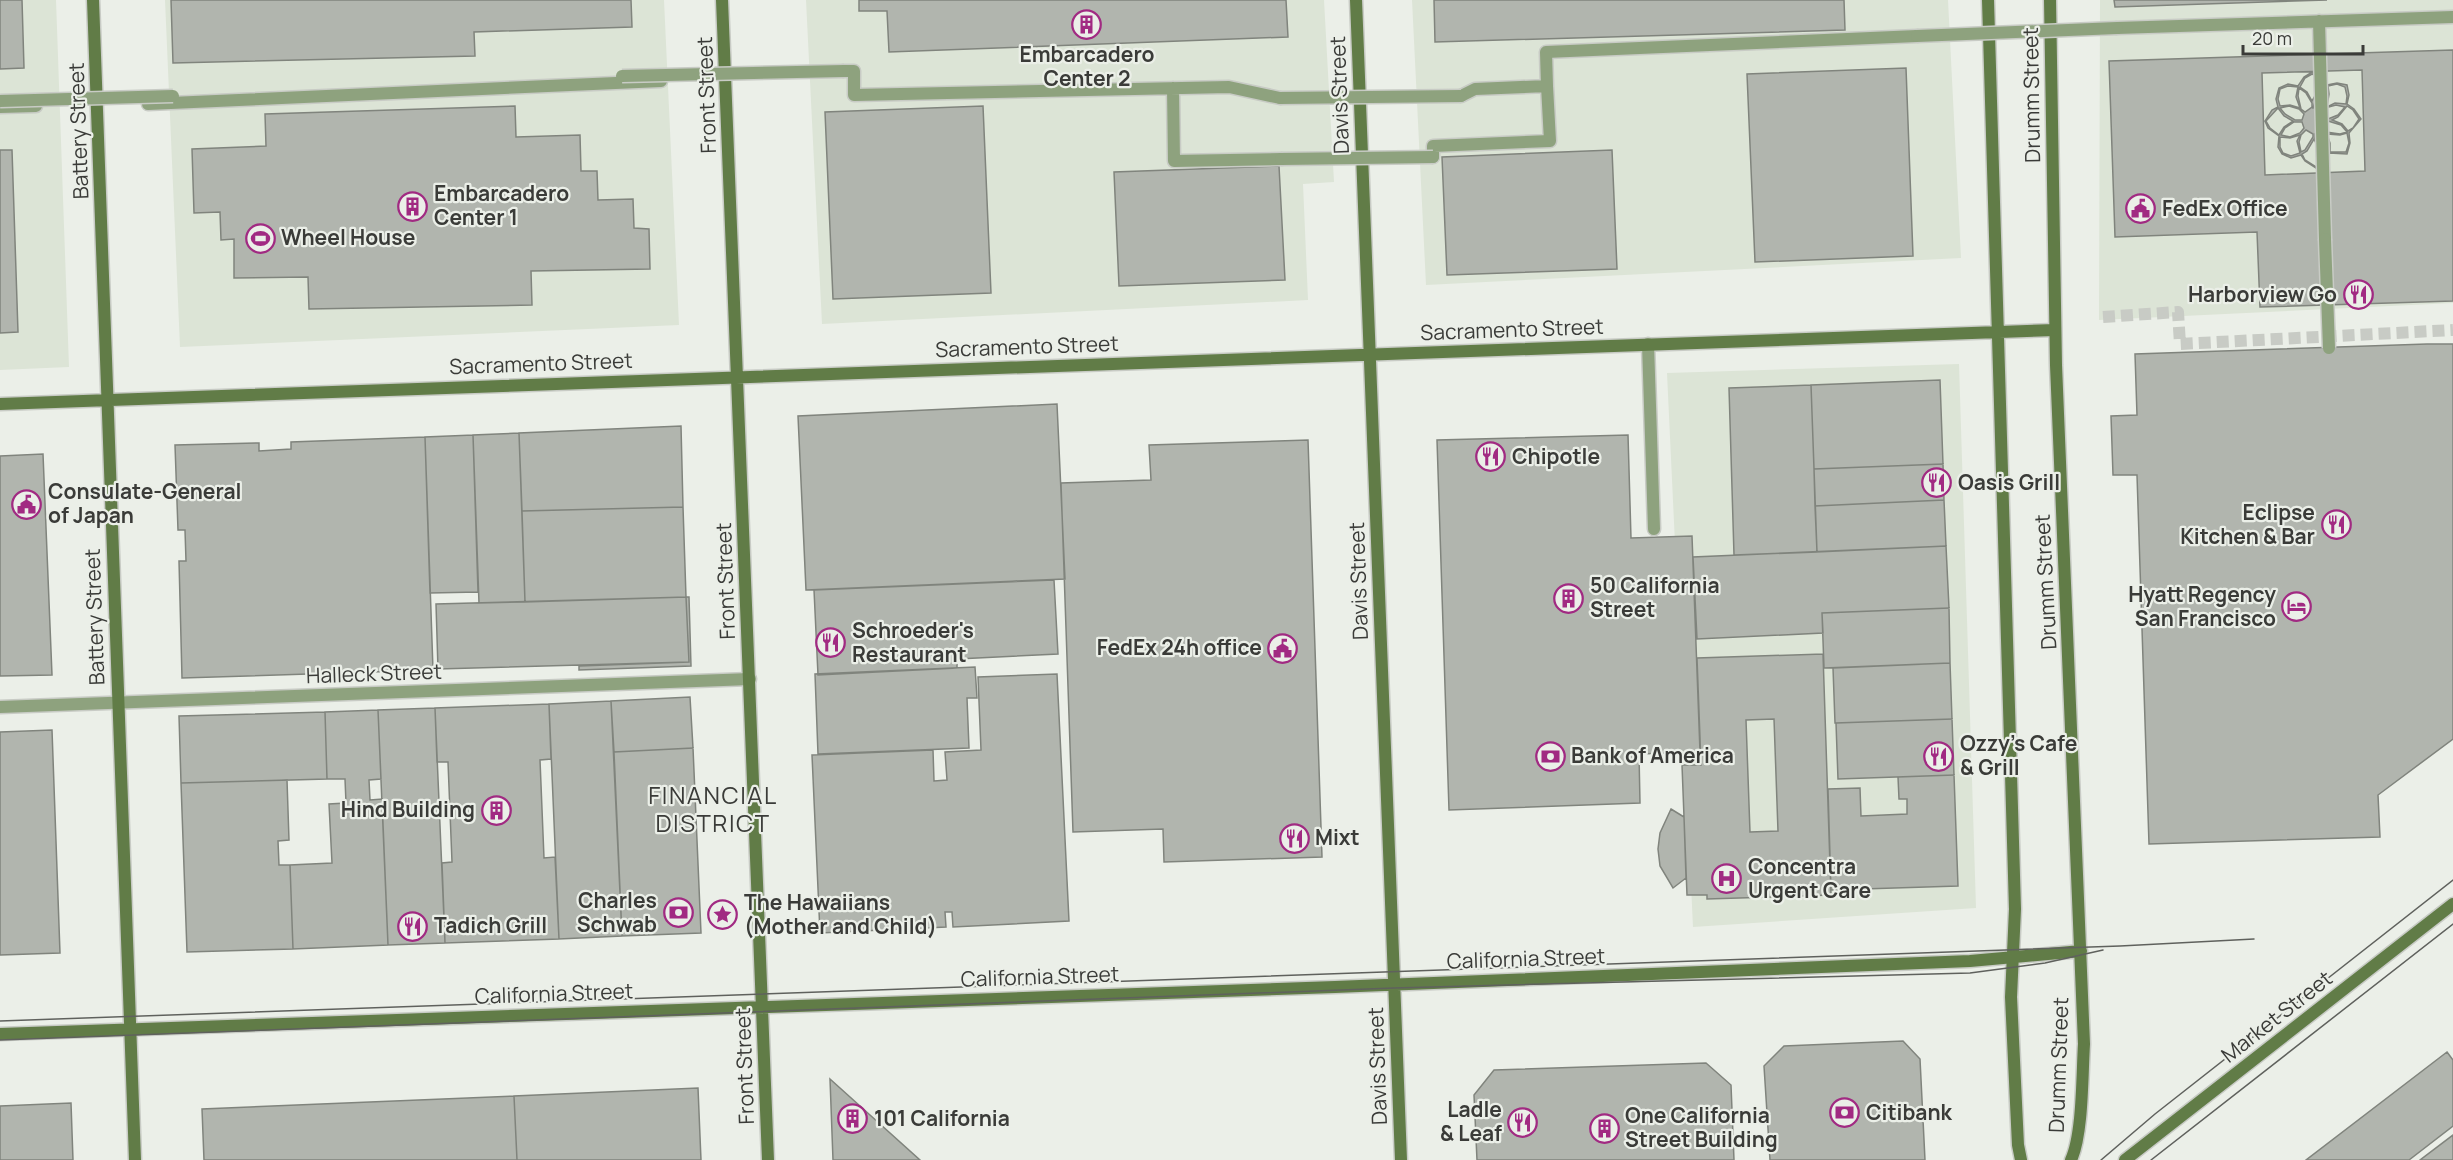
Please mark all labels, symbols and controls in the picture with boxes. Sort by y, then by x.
building icon: Embarcadero Center 2 [1071,8,1103,40]
scale bar [2243,18,2363,56]
text: 20 m [2252,26,2292,50]
street label: Drumm Street [2016,27,2046,163]
street label: Front Street [690,36,722,154]
street label: Davis Street [1323,36,1355,154]
place label: Embarcadero Center 2 [1019,40,1155,92]
street label: Battery Street [62,62,94,200]
place label: Embarcadero Center 1 [434,179,569,231]
building icon: Embarcadero Center 1 [397,190,429,222]
public building icon: FedEx Office [2125,193,2157,225]
place label: FedEx Office [2162,194,2288,222]
sports icon: Wheel House [244,222,276,254]
place label: Wheel House [281,223,415,251]
restaurant icon: Harborview Go [2342,279,2374,311]
place label: Harborview Go [2188,280,2337,308]
street label: Sacramento Street [1420,312,1604,346]
street label: Sacramento Street [935,329,1119,363]
street label: Sacramento Street [449,346,633,380]
restaurant icon: Chipotle [1475,441,1507,473]
place label: Chipotle [1512,442,1600,470]
restaurant icon: Oasis Grill [1921,467,1953,499]
place label: Oasis Grill [1958,468,2060,496]
place label: Consulate-General of Japan [48,477,242,529]
public building icon: Consulate-General of Japan [11,488,43,520]
place label: Eclipse Kitchen & Bar [2180,498,2315,550]
restaurant icon: Eclipse Kitchen & Bar [2320,509,2352,541]
street label: Drumm Street [2027,514,2063,651]
street label: Front Street [709,522,741,640]
street label: Davis Street [1342,522,1374,640]
street label: Battery Street [78,548,110,686]
place label: 50 California Street [1590,571,1720,623]
place label: Hyatt Regency San Francisco [2128,580,2276,632]
building icon: 50 California Street [1553,582,1585,614]
hotel icon: Hyatt Regency San Francisco [2281,591,2313,623]
place label: Schroeder's Restaurant [852,616,974,668]
restaurant icon: Schroeder's Restaurant [815,627,847,659]
public building icon: FedEx 24h office [1267,632,1299,664]
place label: FedEx 24h office [1097,633,1262,661]
street label: Halleck Street [305,657,442,689]
place label: Ozzy's Cafe & Grill [1960,729,2077,781]
bank icon: Bank of America [1534,740,1566,772]
restaurant icon: Ozzy's Cafe & Grill [1923,740,1955,772]
place label: Bank of America [1571,741,1734,769]
district label: FINANCIAL DISTRICT [648,778,778,839]
building icon: Hind Building [480,794,512,826]
place label: Hind Building [341,795,475,823]
restaurant icon: Mixt [1278,822,1310,854]
place label: Mixt [1315,823,1360,851]
place label: Concentra Urgent Care [1748,852,1871,904]
hospital icon: Concentra Urgent Care [1711,863,1743,895]
place label: Charles Schwab [577,886,657,938]
place label: The Hawaiians (Mother and Child) [744,888,937,940]
bank icon: Charles Schwab [662,897,694,929]
place icon: The Hawaiians (Mother and Child) [707,899,739,931]
restaurant icon: Tadich Grill [397,910,429,942]
place label: Tadich Grill [434,911,547,939]
street label: California Street [1446,941,1606,975]
street label: California Street [960,959,1120,993]
street label: Market Street [2215,964,2338,1068]
street label: California Street [474,976,634,1010]
street label: Drumm Street [2042,997,2074,1133]
street label: Front Street [728,1007,760,1125]
street label: Davis Street [1361,1007,1393,1125]
place label: Ladle & Leaf [1440,1095,1502,1147]
bank icon: Citibank [1829,1097,1861,1129]
place label: Citibank [1866,1098,1953,1126]
place label: One California Street Building [1625,1101,1778,1153]
building icon: 101 California [837,1103,869,1135]
place label: 101 California [874,1104,1010,1132]
restaurant icon: Ladle & Leaf [1507,1106,1539,1138]
building icon: One California Street Building [1588,1112,1620,1144]

